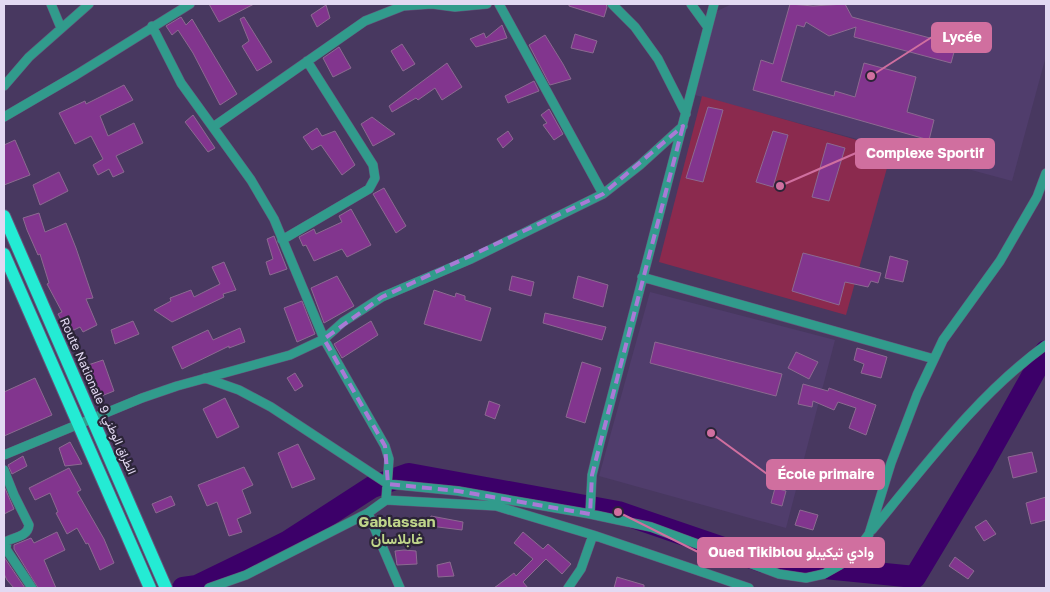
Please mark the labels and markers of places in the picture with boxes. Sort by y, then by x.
callout: Lycée [932,23,991,52]
callout: Complexe Sportif [856,139,994,168]
callout: École primaire [767,460,884,489]
callout: Oued Tikiblou وادي تيكيبلو [698,538,884,567]

